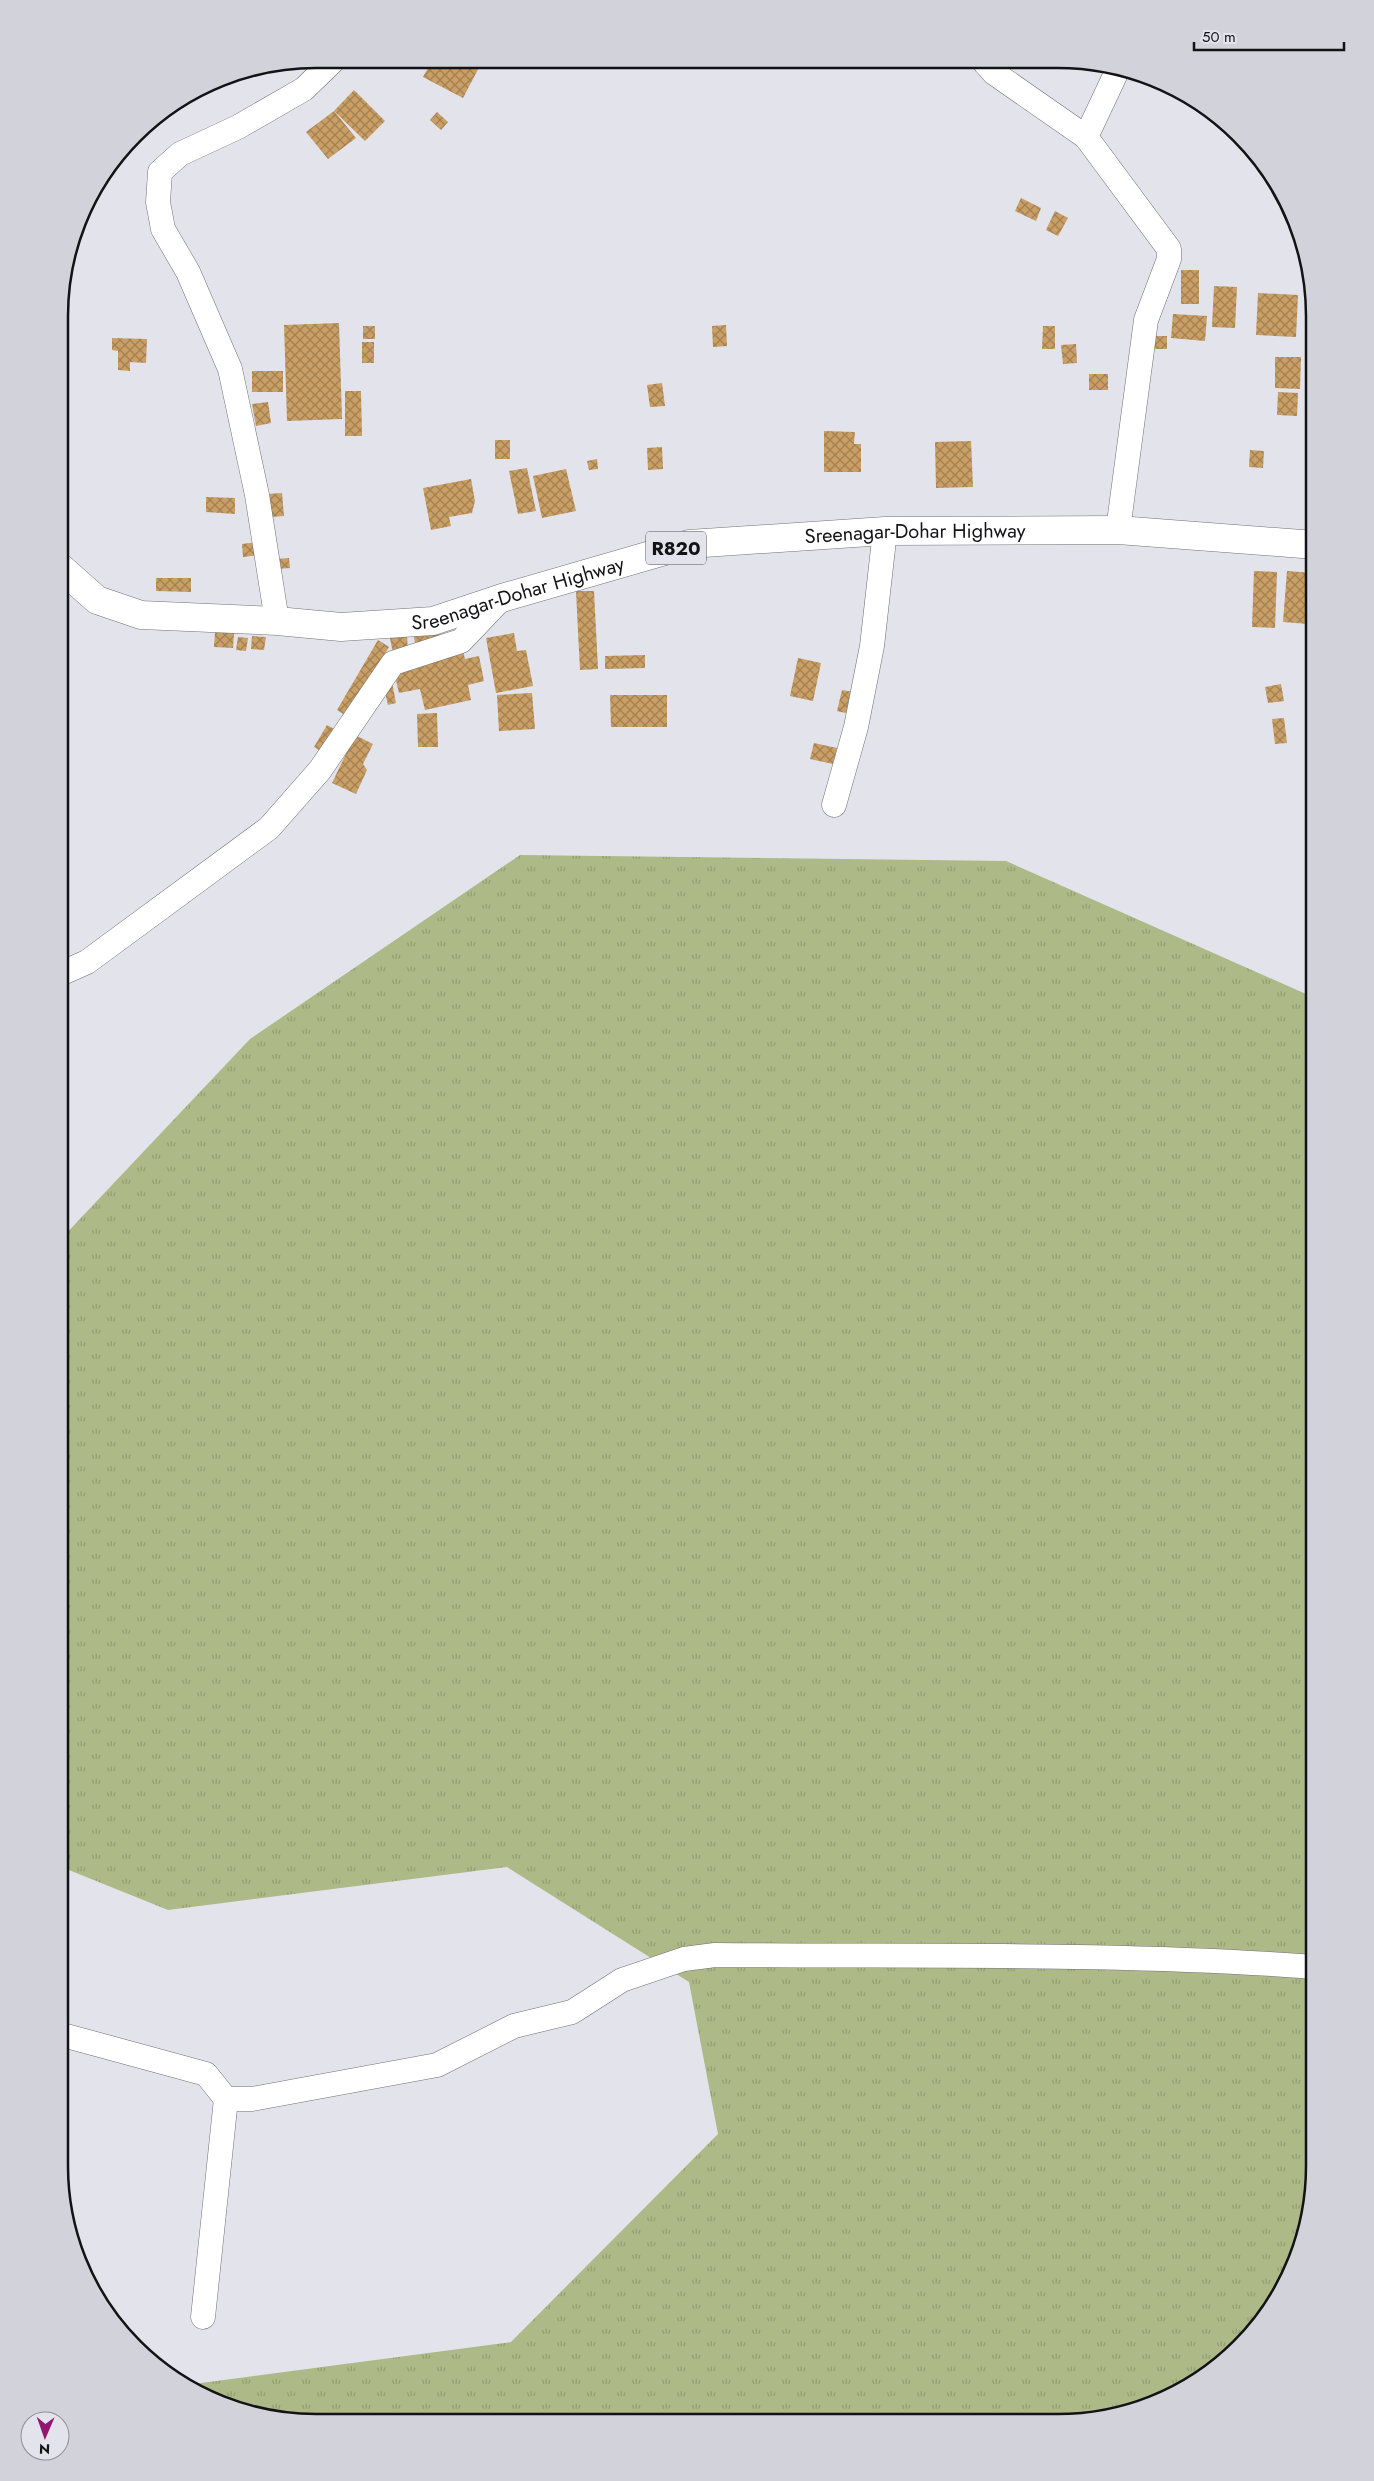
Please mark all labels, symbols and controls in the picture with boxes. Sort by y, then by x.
scale bar [1194,20,1344,52]
text: 50 m [1202,26,1236,48]
street label: Sreenagar-Dohar Highway [804,516,1026,551]
road number: R820 [646,532,706,564]
street label: Sreenagar-Dohar Highway [410,549,628,637]
north arrow [20,2411,70,2461]
text: N [39,2439,50,2459]

